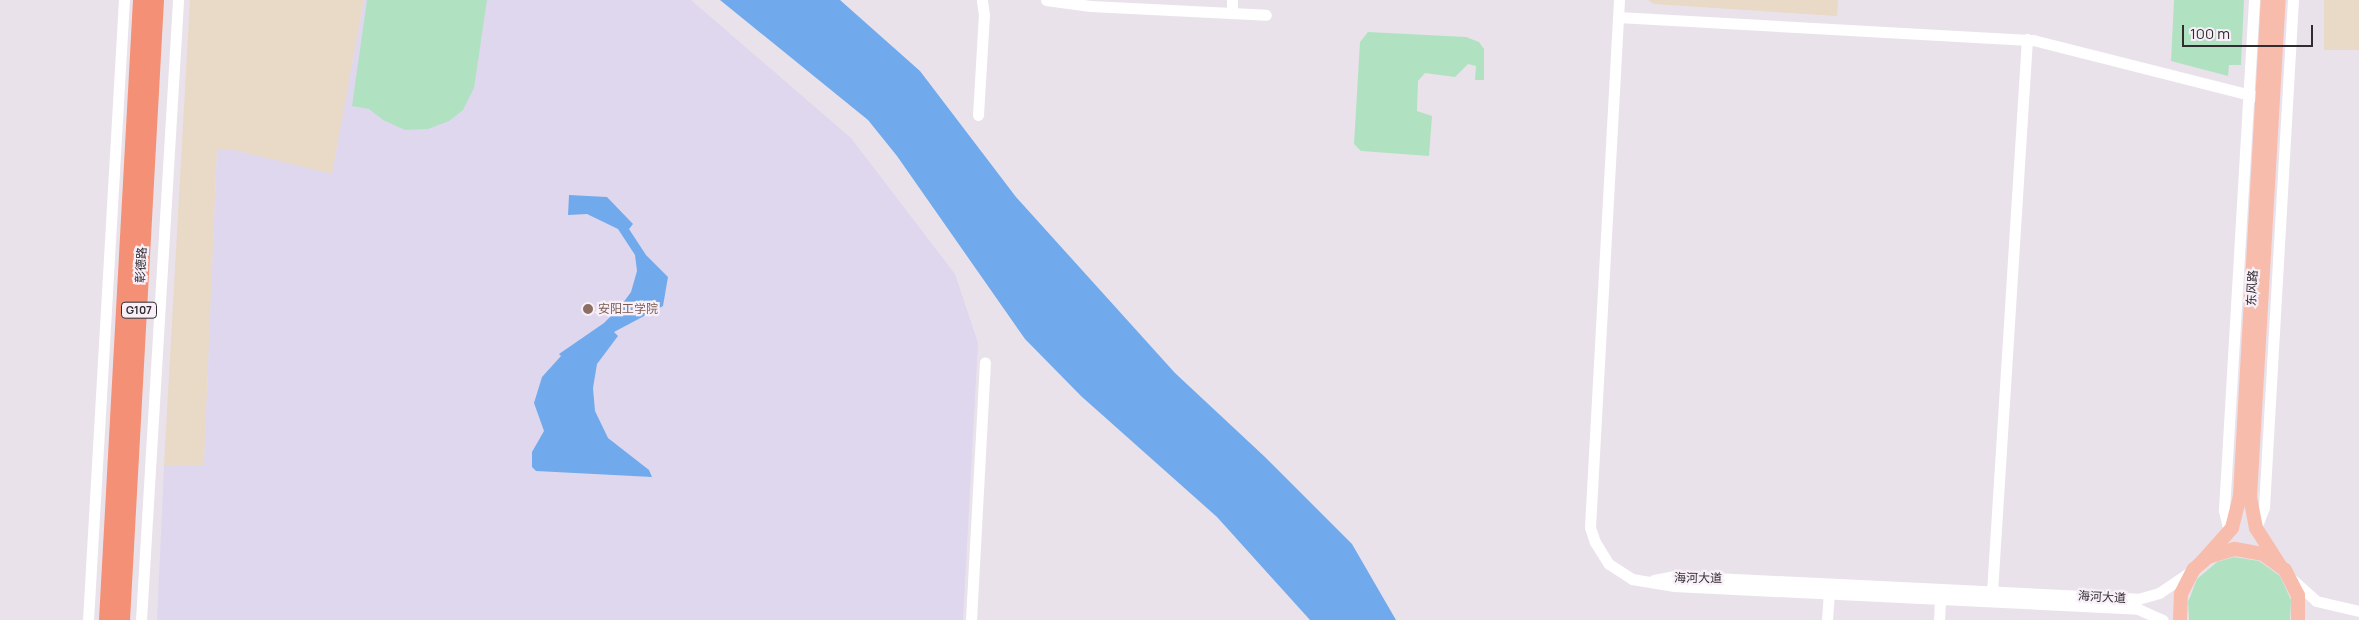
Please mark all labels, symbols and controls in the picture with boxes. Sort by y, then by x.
scale bar [2184,15,2315,47]
text: 100 m [2190,23,2230,44]
street label: 彰德路 [133,247,149,283]
street label: 东风路 [2244,270,2260,306]
road number: G107 [120,302,158,318]
place label: 安阳工学院 [598,302,658,316]
marker: 安阳工学院 [582,303,594,315]
street label: 海河大道 [1674,570,1722,586]
street label: 海河大道 [2078,589,2126,605]

